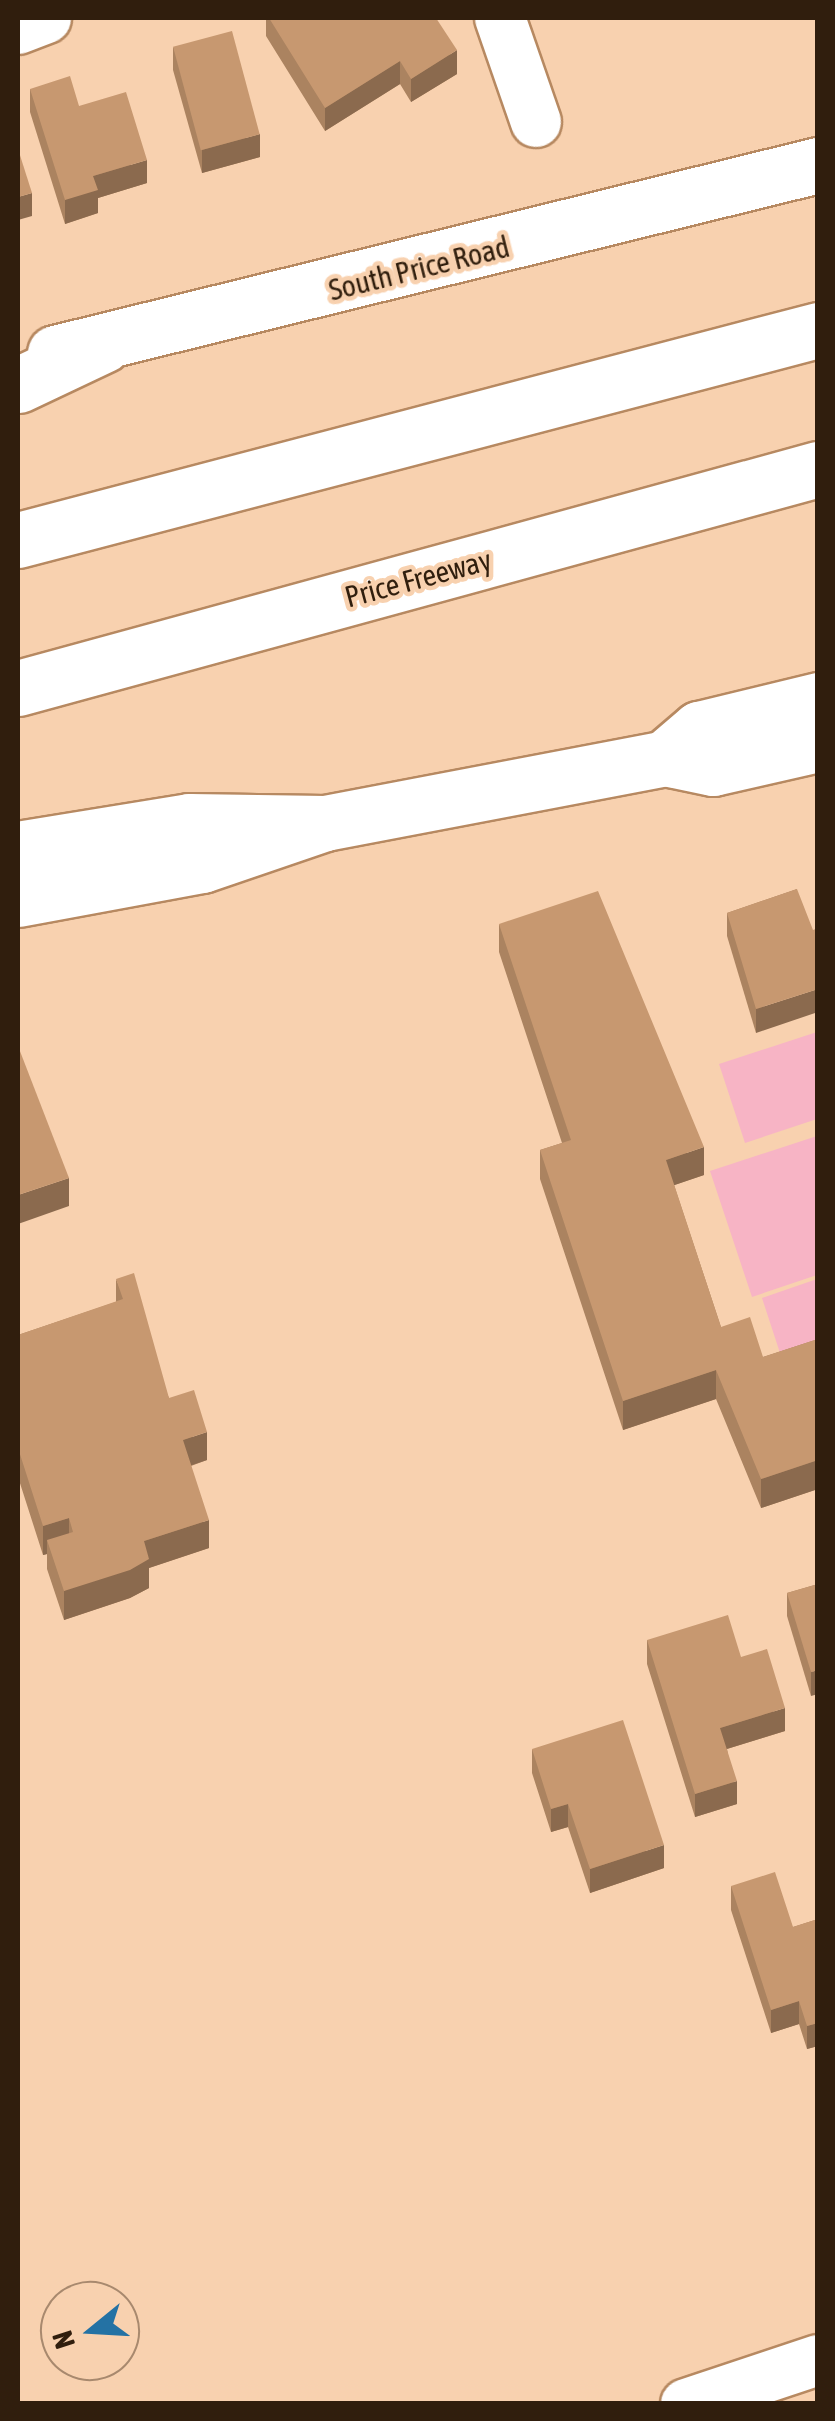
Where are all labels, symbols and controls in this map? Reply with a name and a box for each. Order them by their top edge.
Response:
street label: South Price Road [325,228,513,308]
street label: Price Freeway [341,541,495,615]
north arrow [40,2281,140,2381]
text: N [46,2327,81,2352]

